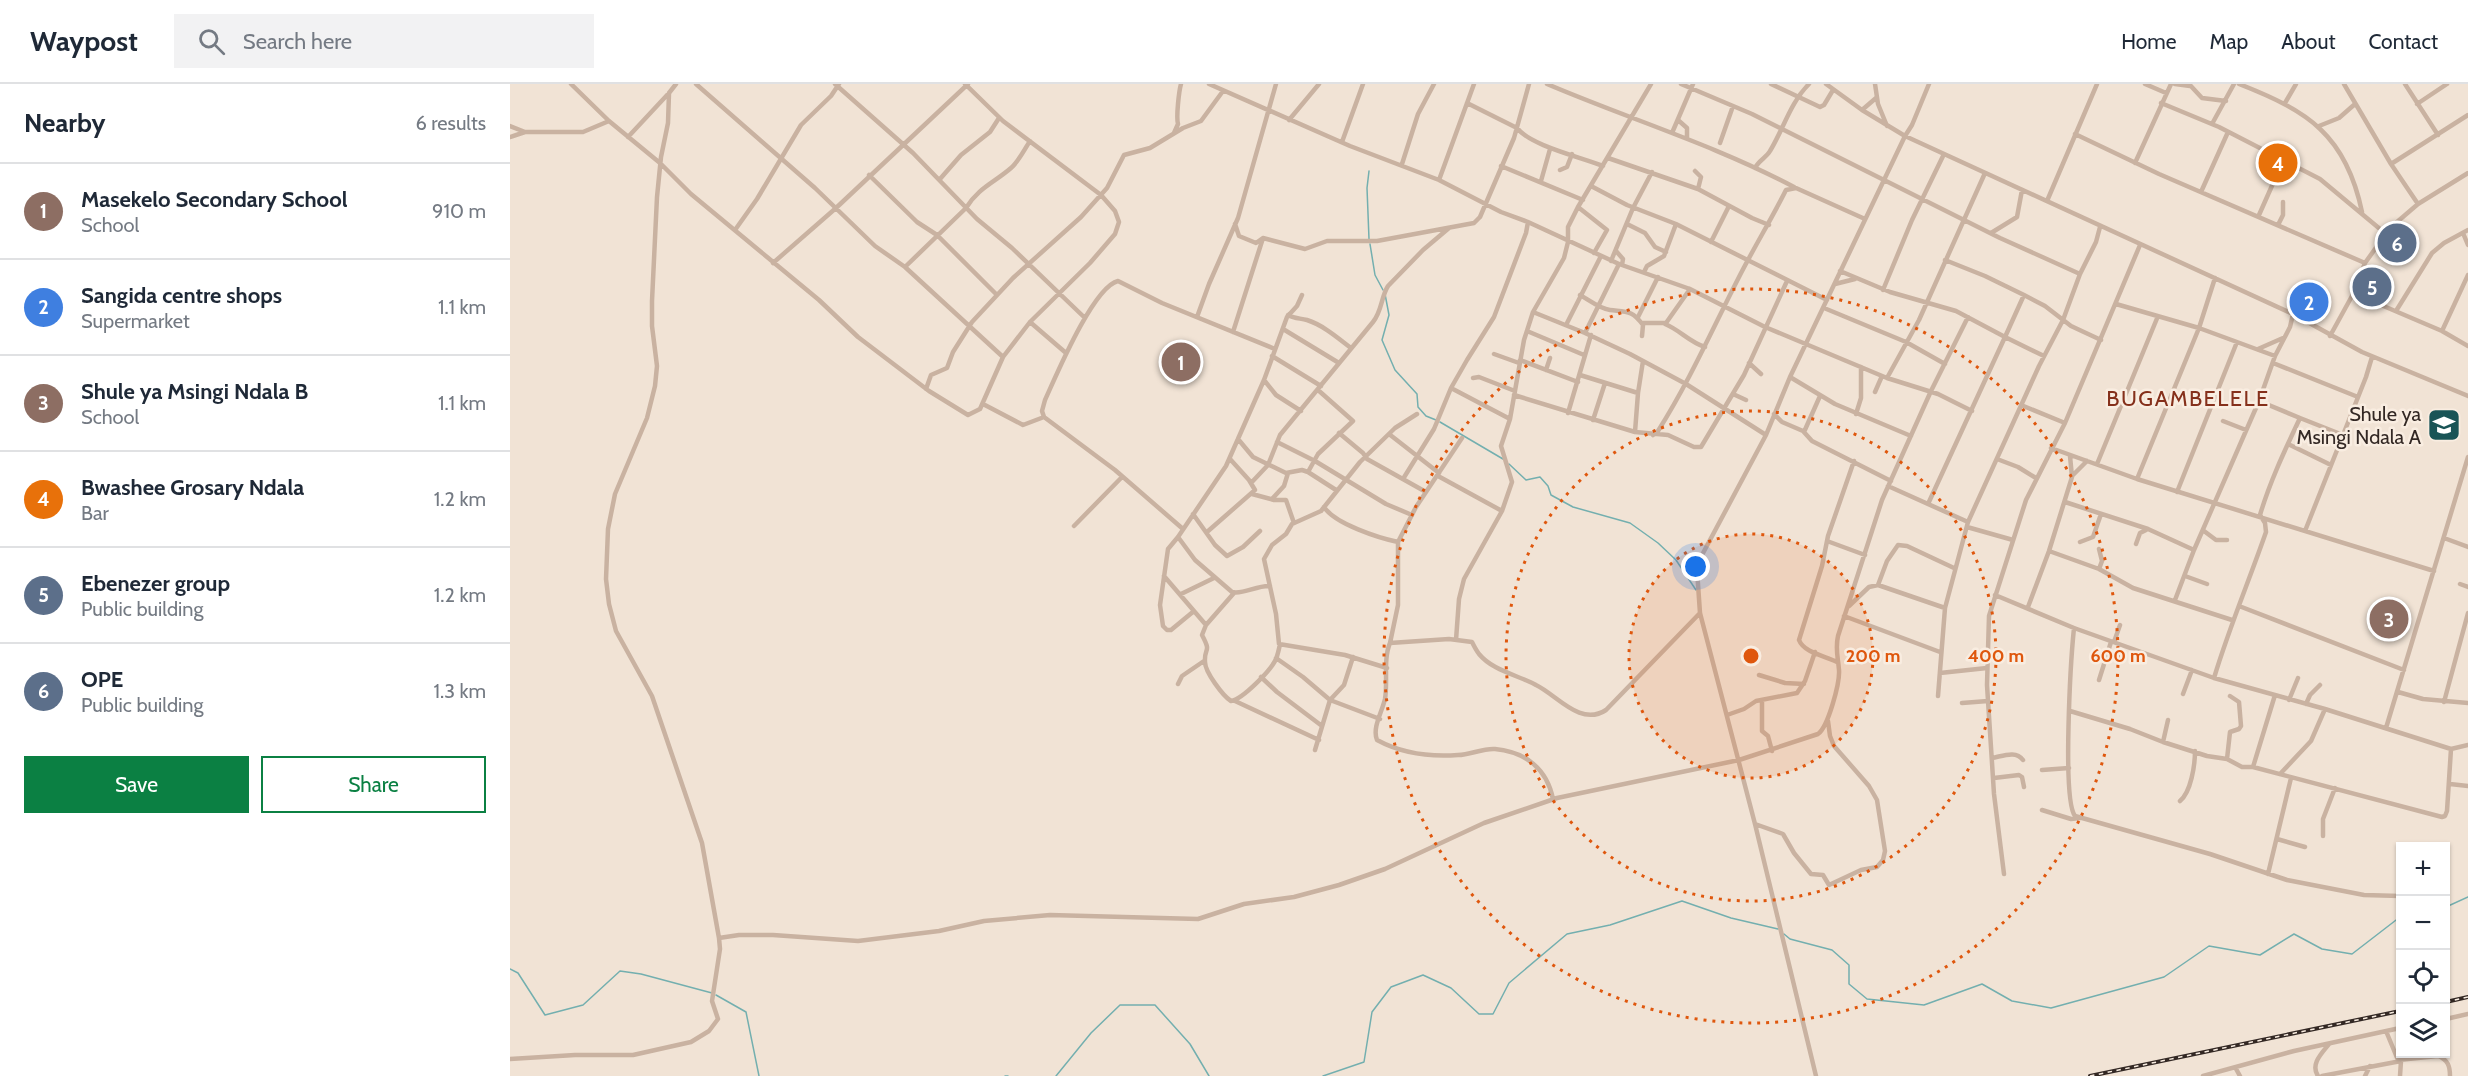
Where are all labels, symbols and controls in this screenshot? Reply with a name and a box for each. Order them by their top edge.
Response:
search box [174,14,594,68]
text: Waypost [30,24,138,58]
icon: search [195,25,228,58]
text: Search here [243,28,352,55]
text: Home [2121,29,2177,54]
text: Map [2210,29,2248,54]
text: About [2281,29,2335,54]
text: Contact [2368,29,2438,54]
text: Nearby [24,107,105,139]
text: 6 results [415,111,486,135]
pin: 4 [2258,140,2298,185]
text: Masekelo Secondary School [81,186,347,213]
text: 1 [40,199,47,223]
text: 910 m [432,199,486,223]
text: School [81,213,139,237]
pin: 6 [2378,220,2416,266]
pin: 5 [2352,264,2392,310]
pin: 2 [2290,280,2328,324]
text: Sangida centre shops [81,282,282,309]
text: 2 [38,295,49,319]
text: 1.1 km [438,295,486,319]
text: Supermarket [81,309,190,333]
pin: 1 [1162,340,1200,384]
text: Shule ya Msingi Ndala B [81,378,308,405]
district label: BUGAMBELELE [2106,385,2270,412]
text: 3 [38,391,49,415]
text: 1.1 km [438,391,486,415]
place label: Shule ya Msingi Ndala A [2296,402,2422,449]
text: School [81,405,139,429]
school or university icon: Shule ya Msingi Ndala A [2426,407,2462,443]
text: Bwashee Grosary Ndala [81,474,304,501]
text: 4 [37,487,50,511]
text: 1.2 km [434,487,486,511]
text: Bar [81,501,109,525]
your location [1681,552,1710,581]
text: Ebenezer group [81,570,230,597]
text: 5 [38,583,49,607]
text: 1.2 km [434,583,486,607]
pin: 3 [2370,596,2408,642]
text: Public building [81,597,203,621]
text: 200 m [1846,645,1900,667]
text: 400 m [1968,645,2024,667]
text: 600 m [2090,645,2146,667]
centre of rings [1741,646,1761,666]
text: OPE [81,666,123,693]
text: 6 [38,679,49,703]
text: 1.3 km [434,679,486,703]
text: Public building [81,693,203,717]
button: Save [24,756,249,813]
button: Share [261,756,486,813]
map controls [2396,842,2450,1058]
button: + [2396,842,2450,896]
button: − [2396,896,2450,950]
button: locate [2396,950,2450,1004]
button: layers [2396,1004,2450,1058]

